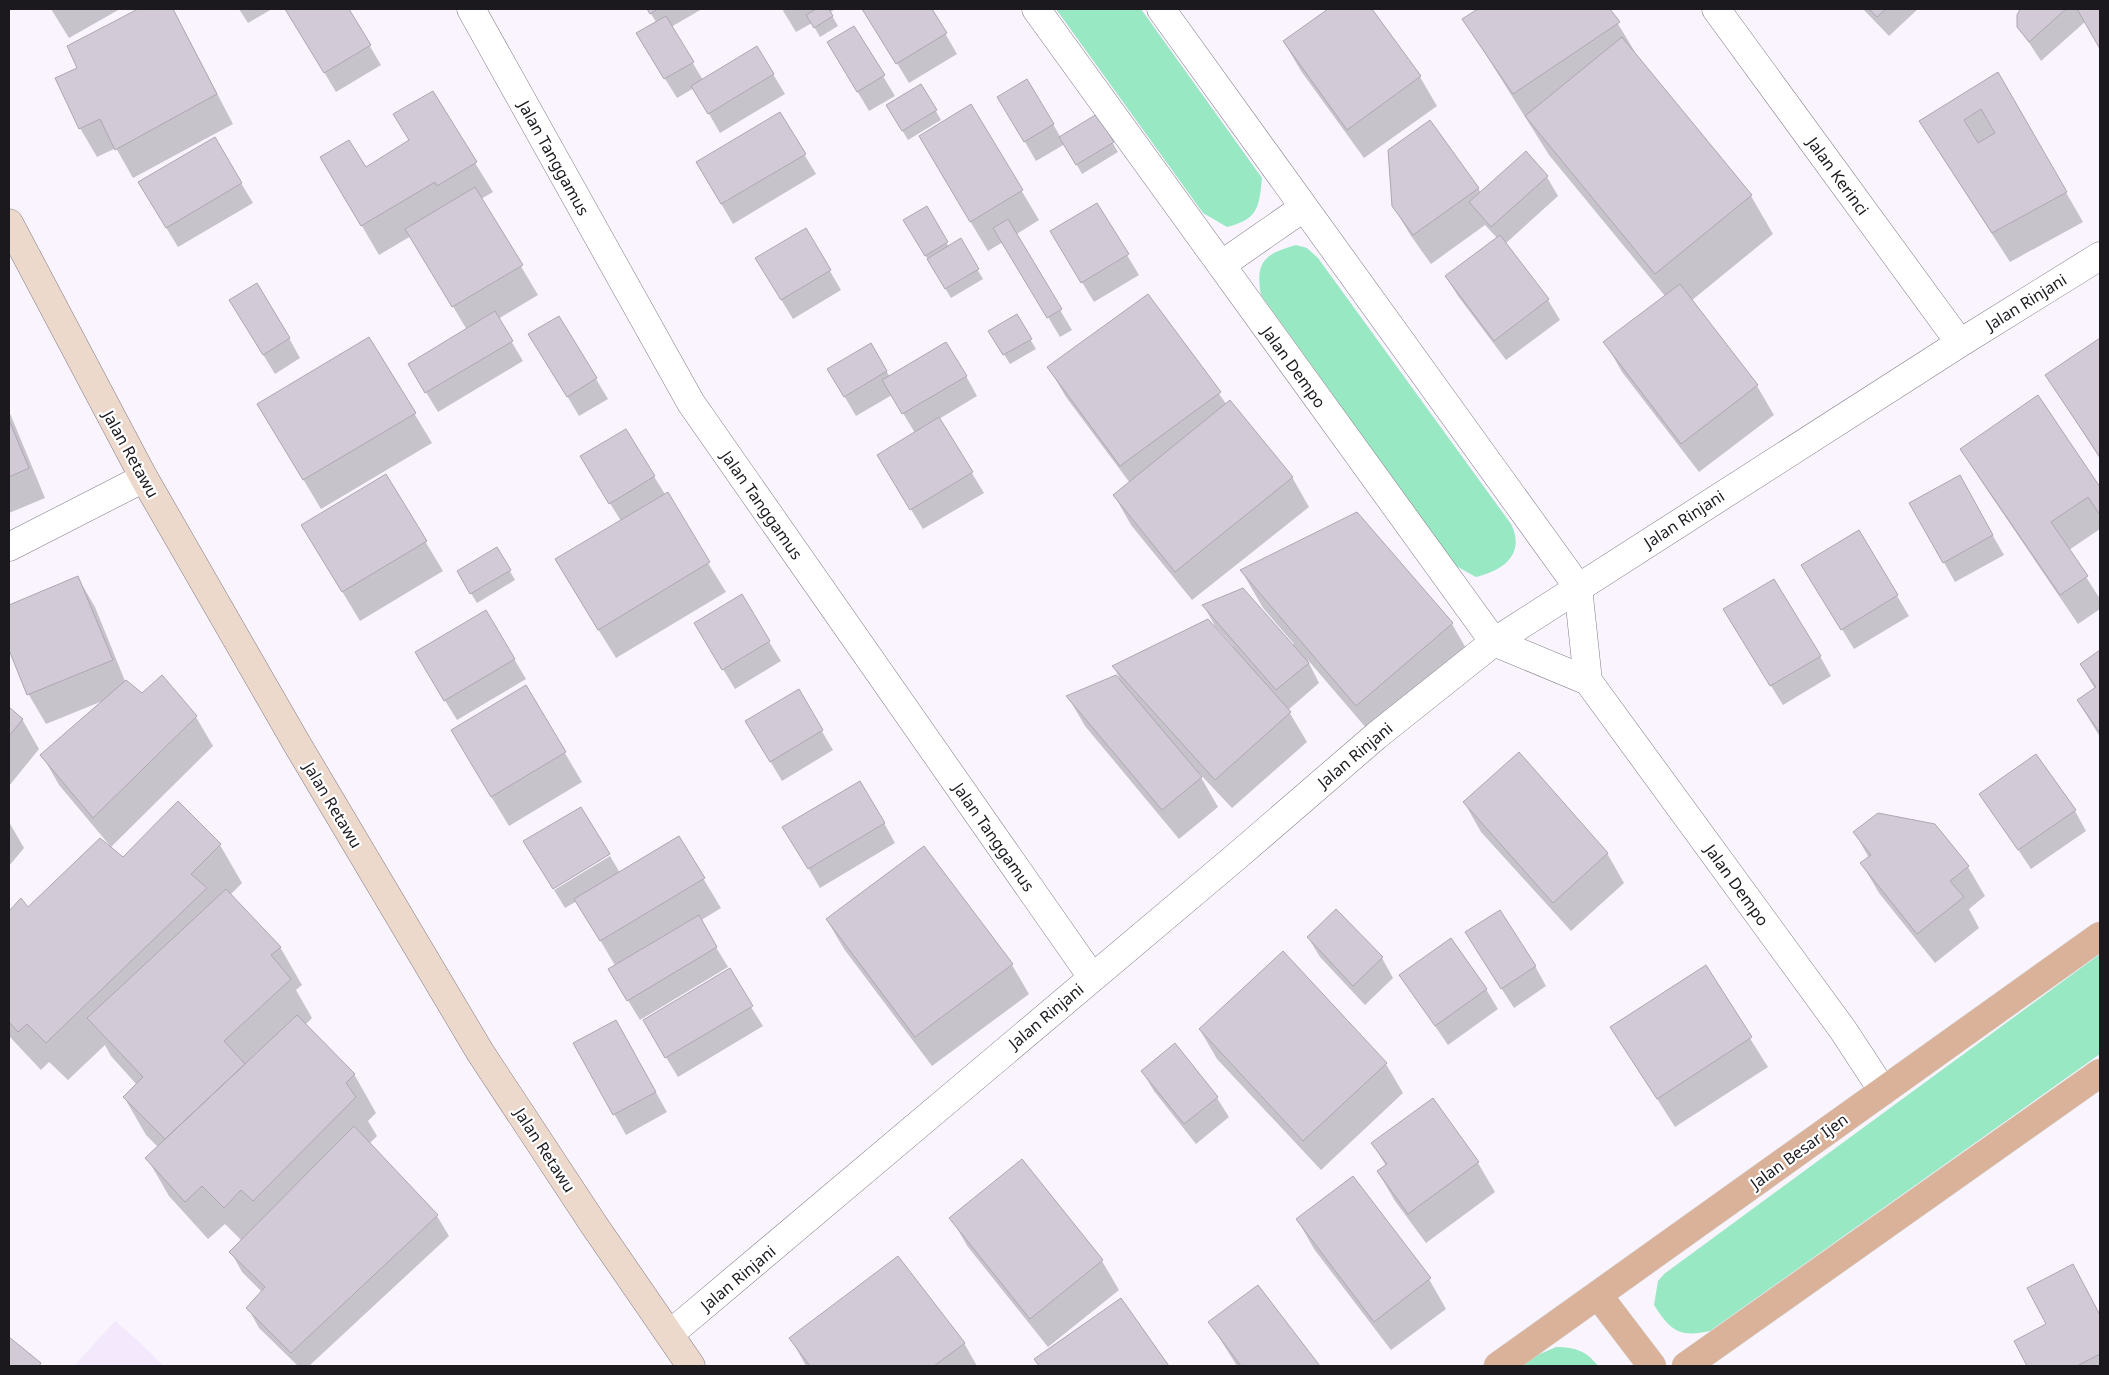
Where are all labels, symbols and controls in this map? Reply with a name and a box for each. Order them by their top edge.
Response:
street label: Jalan Tanggamus [512,95,595,219]
street label: Jalan Kerinci [1801,131,1874,220]
street label: Jalan Rinjani [1980,268,2071,337]
street label: Jalan Dempo [1256,320,1331,412]
street label: Jalan Retawu [97,405,164,502]
street label: Jalan Tanggamus [715,445,808,564]
street label: Jalan Rinjani [1638,485,1728,554]
street label: Jalan Rinjani [1311,717,1397,794]
street label: Jalan Retawu [298,756,367,852]
street label: Jalan Tanggamus [947,777,1040,896]
street label: Jalan Dempo [1699,838,1774,930]
street label: Jalan Rinjani [1002,978,1088,1055]
street label: Jalan Retawu [508,1102,581,1197]
street label: Jalan Besar Ijen [1744,1108,1852,1195]
street label: Jalan Rinjani [694,1240,780,1317]

